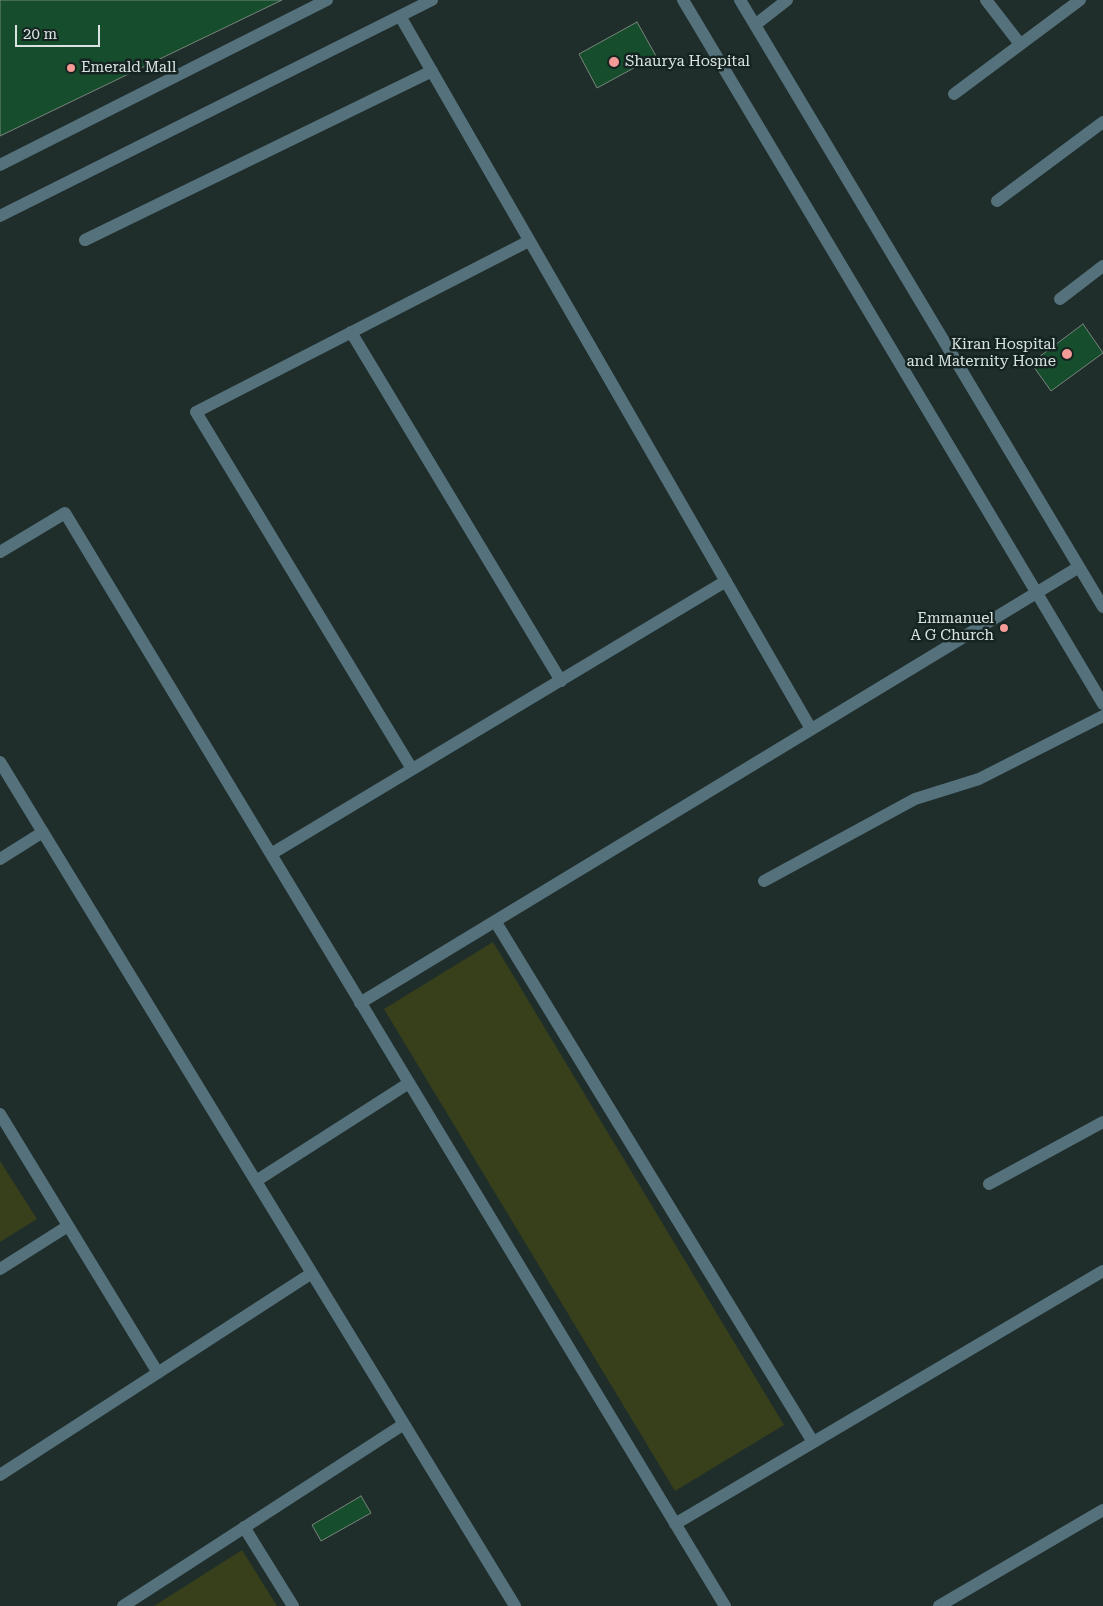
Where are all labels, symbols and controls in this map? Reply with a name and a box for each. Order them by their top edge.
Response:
scale bar [18,15,102,47]
text: 20 m [23,25,57,43]
place label: Shaurya Hospital [625,53,750,71]
marker: Shaurya Hospital [607,55,621,69]
place label: Emerald Mall [81,59,176,77]
marker: Emerald Mall [65,62,77,74]
place label: Kiran Hospital and Maternity Home [906,336,1056,371]
marker: Kiran Hospital and Maternity Home [1060,347,1074,361]
place label: Emmanuel A G Church [911,610,994,645]
marker: Emmanuel A G Church [998,622,1010,634]

